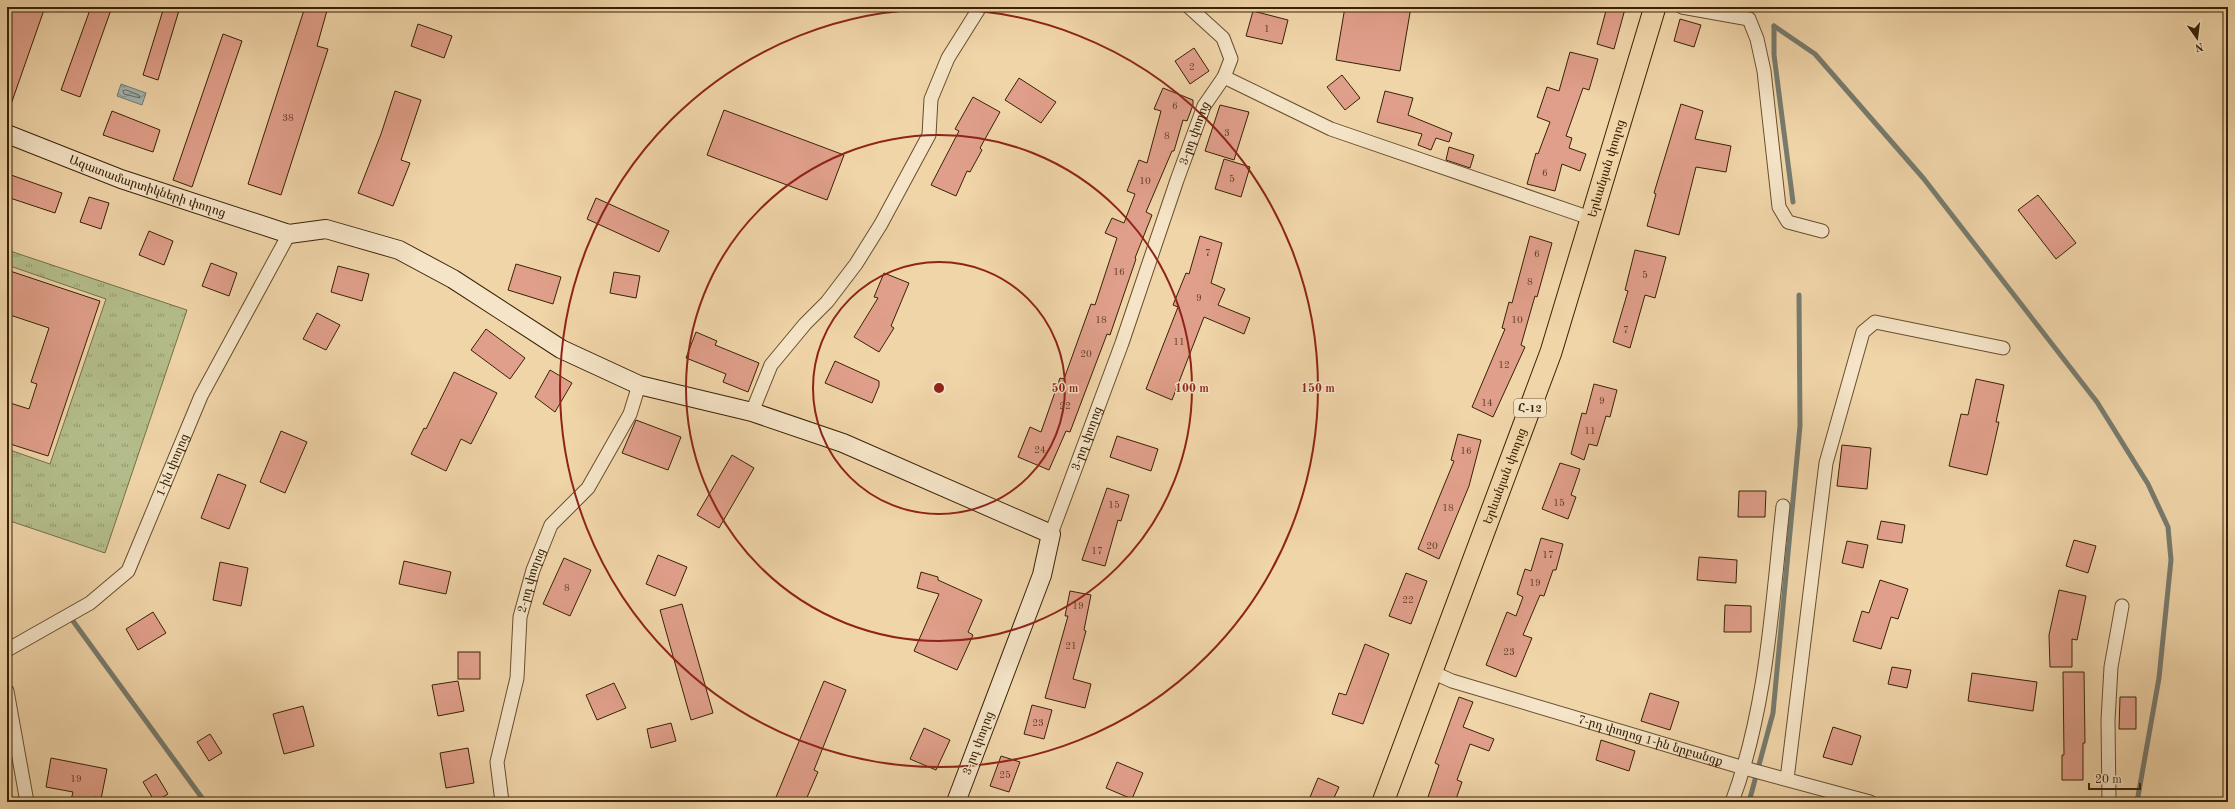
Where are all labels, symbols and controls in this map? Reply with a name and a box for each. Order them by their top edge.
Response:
north arrow [2177,18,2217,58]
house number: 1 [1264,24,1270,34]
text: N [2193,40,2204,53]
house number: 2 [1189,62,1195,72]
street label: 3-րդ փողոց [1178,99,1213,167]
house number: 6 [1172,101,1178,111]
house number: 38 [282,113,294,123]
street label: Երևանյան փողոց [1587,118,1628,219]
house number: 3 [1224,128,1230,138]
house number: 8 [1164,131,1170,141]
street label: Ազատամարտիկների փողոց [67,154,227,220]
house number: 6 [1542,168,1548,178]
house number: 5 [1229,174,1235,184]
house number: 10 [1139,176,1151,186]
house number: 7 [1205,248,1211,258]
house number: 6 [1534,249,1540,259]
house number: 16 [1113,267,1125,277]
house number: 5 [1642,270,1648,280]
house number: 8 [1527,277,1533,287]
house number: 9 [1196,293,1202,303]
house number: 18 [1095,315,1107,325]
house number: 10 [1511,315,1523,325]
house number: 7 [1623,325,1629,335]
house number: 11 [1173,337,1185,347]
house number: 20 [1080,349,1092,359]
house number: 12 [1498,360,1510,370]
centre of rings [932,381,946,395]
text: 50 m [1052,382,1079,395]
text: 150 m [1301,382,1335,395]
text: 100 m [1175,383,1209,395]
house number: 9 [1599,396,1605,406]
house number: 14 [1481,398,1493,408]
road number: Հ-12 [1514,399,1546,417]
house number: 22 [1059,401,1071,411]
street label: 3-րդ փողոց [1070,405,1105,472]
house number: 11 [1584,426,1596,436]
street label: Երևանյան փողոց [1482,427,1529,526]
street label: 1-ին փողոց [155,432,192,498]
house number: 24 [1034,445,1046,455]
house number: 16 [1460,446,1472,456]
house number: 15 [1553,498,1565,508]
house number: 15 [1108,500,1120,510]
house number: 18 [1442,503,1454,513]
house number: 20 [1426,541,1438,551]
house number: 17 [1091,546,1103,556]
street label: 2-րդ փողոց [516,547,548,614]
house number: 17 [1542,550,1554,560]
house number: 19 [1529,578,1541,588]
house number: 8 [564,583,570,593]
house number: 22 [1402,595,1414,605]
house number: 19 [1072,601,1084,611]
house number: 21 [1065,641,1077,651]
house number: 23 [1503,647,1515,657]
street label: 3-րդ փողոց [961,710,997,777]
street label: 7-րդ փողոց 1-ին նրբանցք [1576,714,1724,768]
house number: 23 [1032,718,1044,728]
scale bar [2089,765,2140,791]
house number: 25 [999,770,1011,780]
house number: 19 [70,774,82,784]
text: 20 m [2095,774,2122,786]

